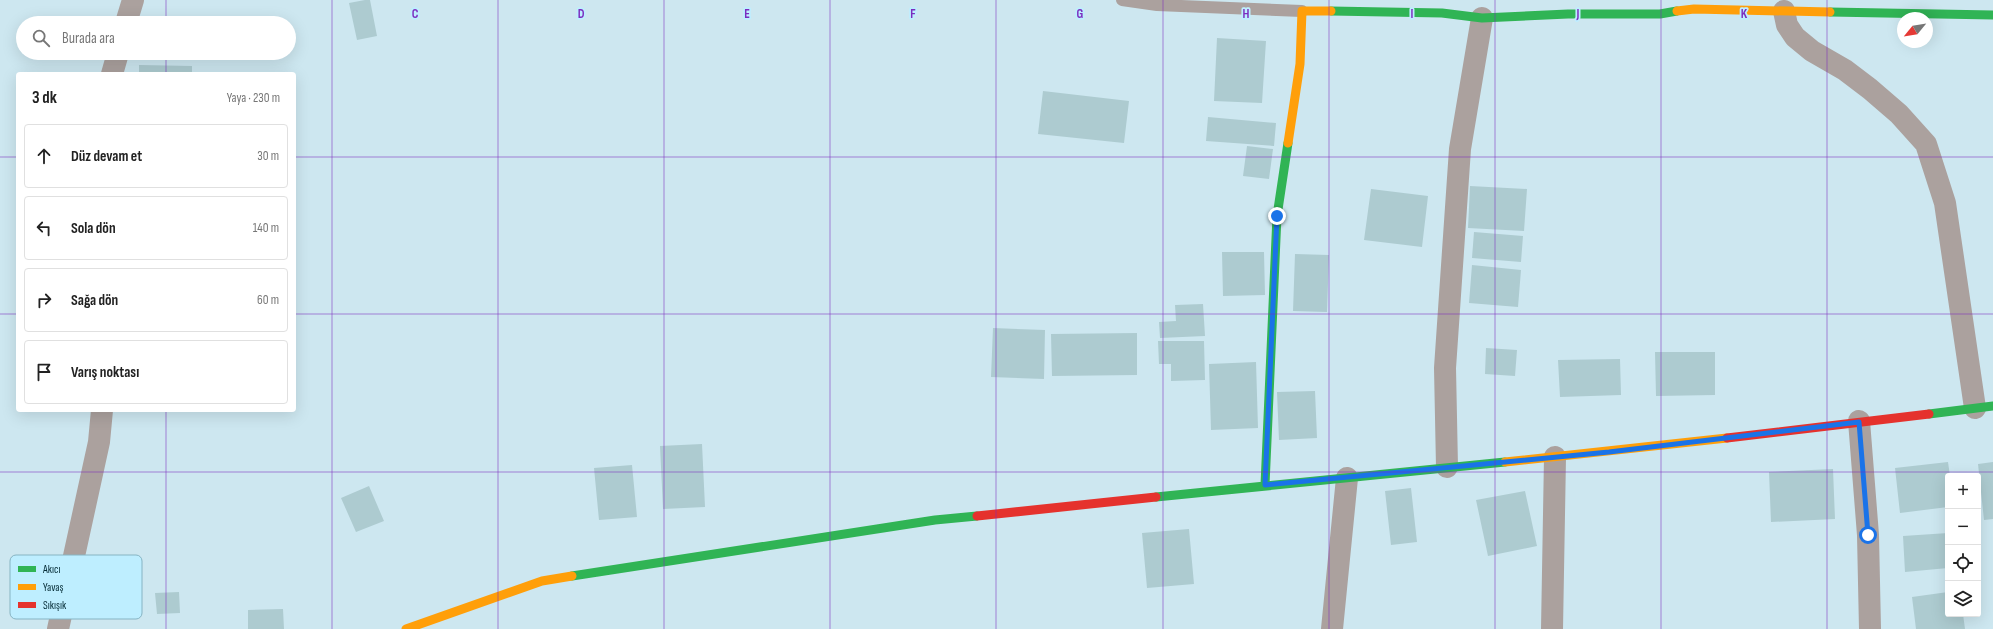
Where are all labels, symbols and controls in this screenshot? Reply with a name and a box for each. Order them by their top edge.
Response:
text: C [412,6,419,22]
text: D [578,6,585,22]
text: E [744,6,750,22]
text: F [910,6,916,22]
text: G [1077,6,1084,22]
text: H [1243,6,1250,22]
text: I [1411,6,1414,22]
text: J [1576,6,1580,22]
text: K [1741,6,1748,22]
north arrow [1897,12,1933,48]
search box [16,16,296,60]
icon: search [30,27,52,49]
text: Burada ara [62,29,115,48]
text: 3 dk [32,88,57,108]
text: Yaya · 230 m [227,90,280,106]
icon: ahead [33,145,55,167]
text: Düz devam et [71,147,142,166]
text: 30 m [257,148,279,164]
route end [1268,207,1286,225]
icon: left [33,217,55,239]
text: Sola dön [71,219,116,238]
text: 140 m [253,220,279,236]
icon: right [33,289,55,311]
text: Sağa dön [71,291,118,310]
text: 60 m [257,292,279,308]
icon: arrive [33,361,55,383]
text: Varış noktası [71,363,139,382]
map controls [1945,473,1981,617]
button: + [1945,473,1981,509]
button: − [1945,509,1981,545]
route start [1859,526,1877,544]
button: locate [1945,545,1981,581]
legend [10,555,142,619]
text: Akıcı [42,563,60,576]
text: Yavaş [43,581,64,594]
button: layers [1945,581,1981,617]
text: Sıkışık [43,599,67,612]

